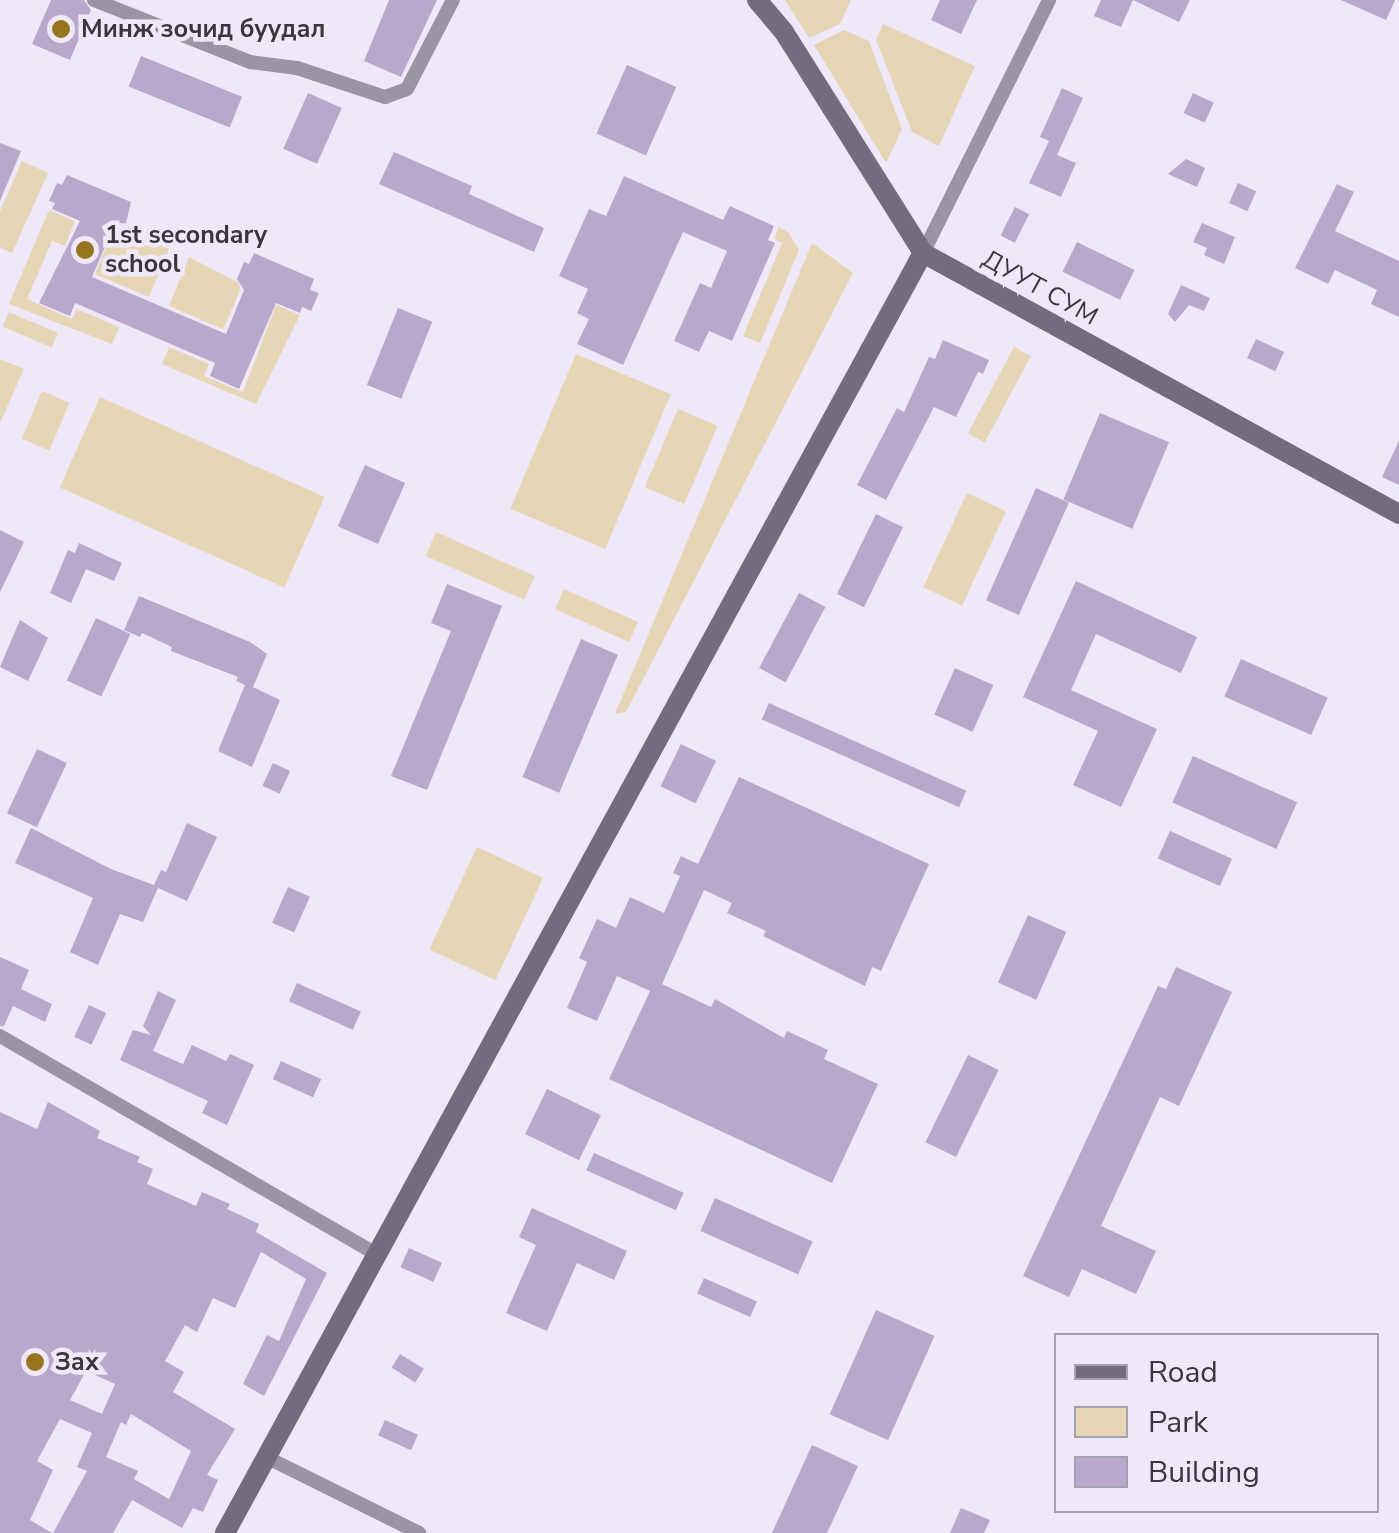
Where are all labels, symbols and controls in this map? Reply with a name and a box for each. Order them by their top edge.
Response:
place label: Минж зочид буудал [81,14,325,44]
marker: Минж зочид буудал [50,18,72,40]
place label: 1st secondary school [105,221,267,280]
marker: 1st secondary school [74,239,96,261]
street label: ДУУТ СУМ [977,244,1103,332]
legend [1054,1333,1379,1513]
place label: Зах [55,1347,99,1377]
marker: Зах [24,1351,46,1373]
text: Road [1148,1352,1218,1393]
text: Park [1148,1402,1208,1443]
text: Building [1148,1452,1260,1493]

